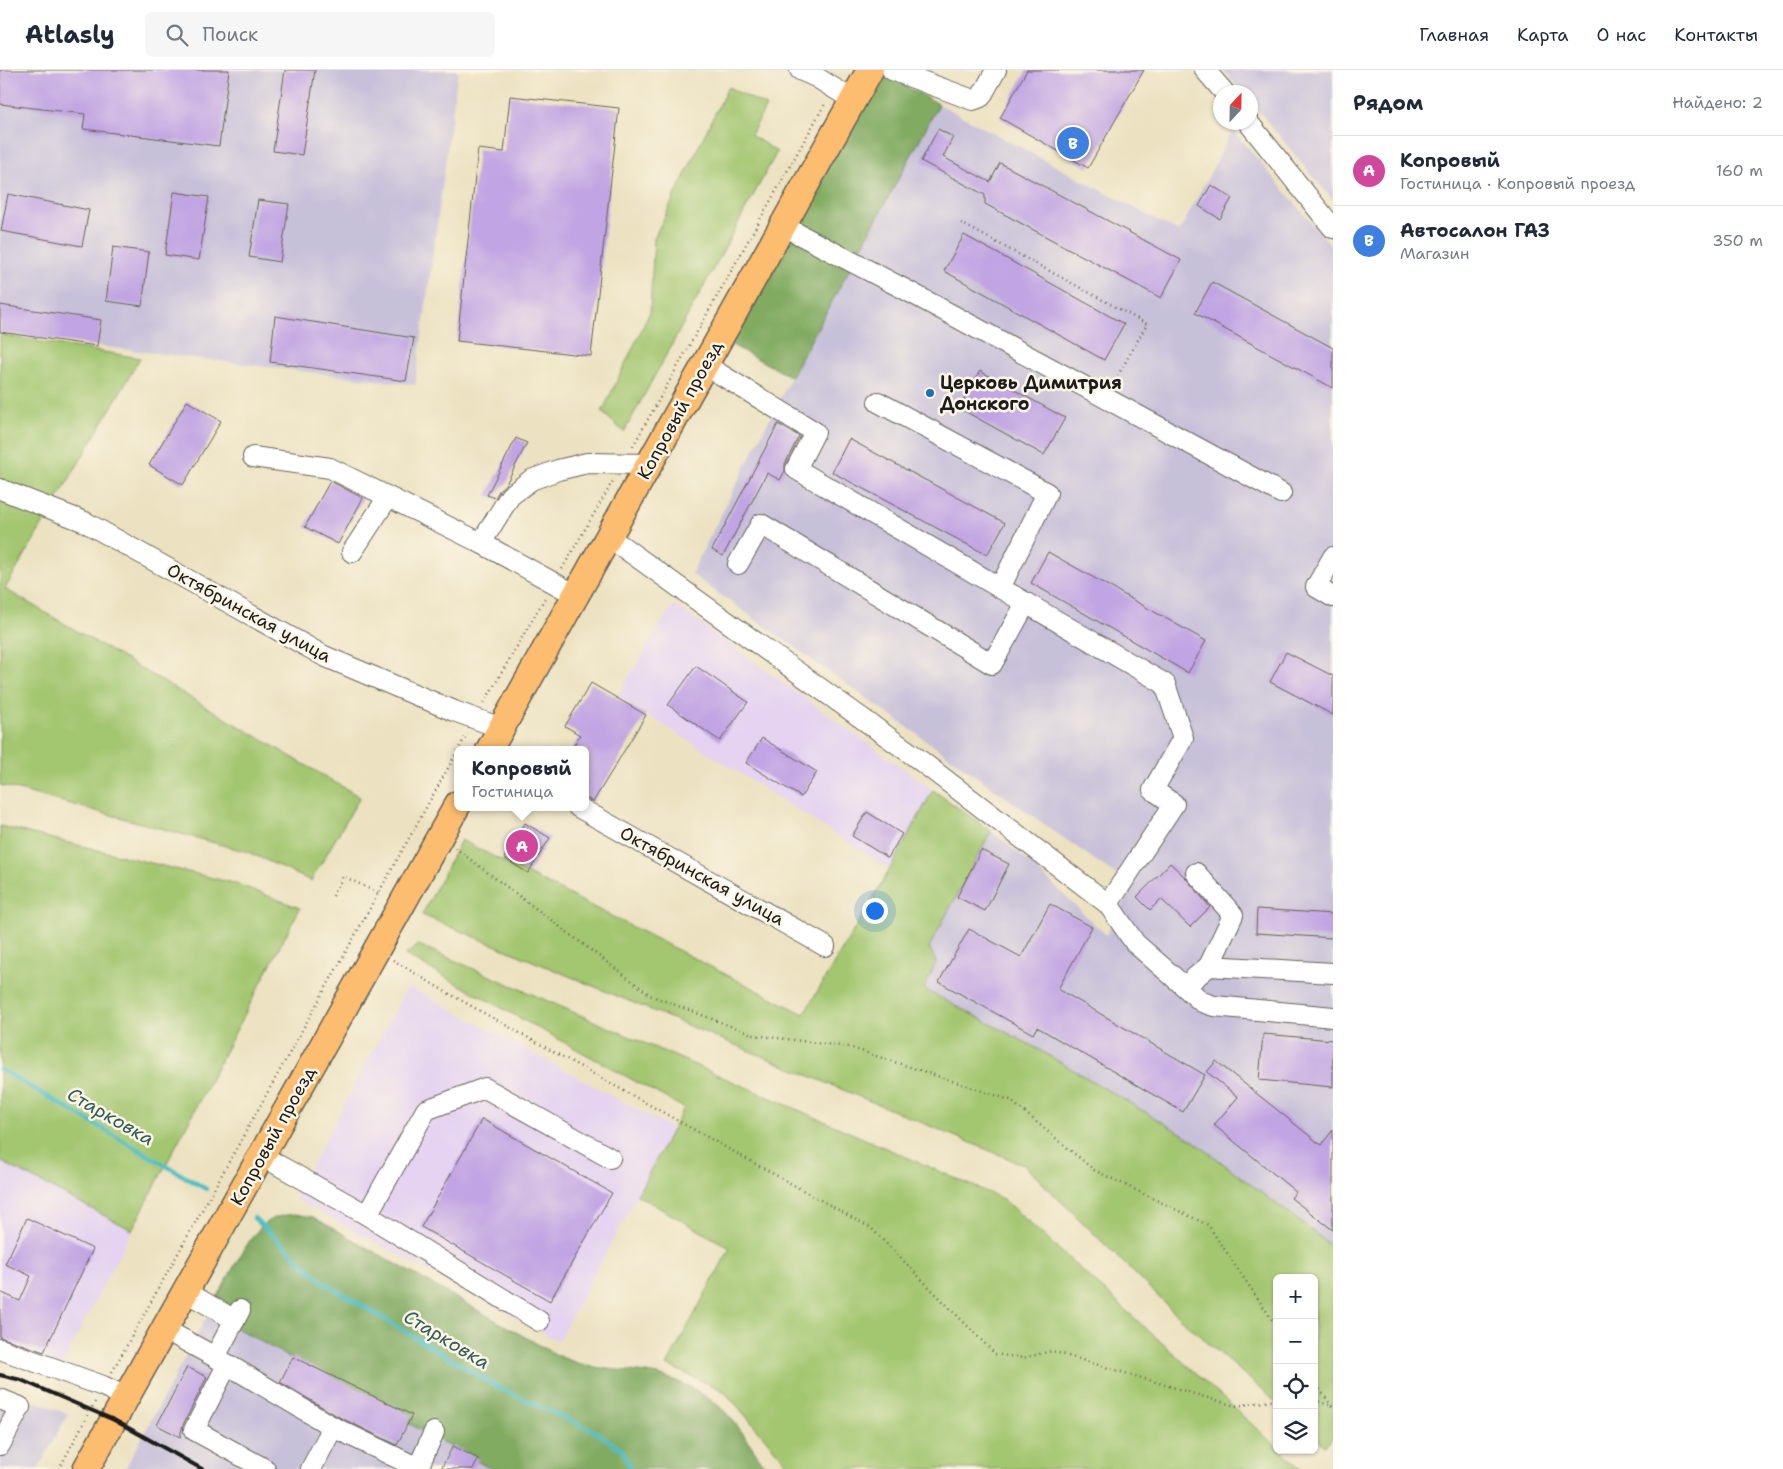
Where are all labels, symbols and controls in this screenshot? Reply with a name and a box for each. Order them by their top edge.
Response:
search box [145,12,495,57]
text: Atlasly [25,19,115,51]
icon: search [163,21,191,49]
text: Поиск [203,22,258,47]
text: Главная [1419,23,1489,47]
text: Карта [1517,23,1569,47]
text: О нас [1597,23,1646,47]
text: Контакты [1674,23,1758,47]
north arrow [1213,85,1258,130]
text: Рядом [1353,89,1423,117]
text: Найдено: 2 [1672,92,1763,113]
pin: B [1057,124,1089,162]
text: Копровый [1400,148,1500,173]
text: A [1363,160,1375,181]
text: 160 m [1716,160,1763,181]
text: Гостиница · Копровый проезд [1400,173,1635,194]
text: Автосалон ГАЗ [1400,218,1550,243]
text: B [1364,230,1374,251]
text: 350 m [1712,230,1763,251]
text: Магазин [1400,243,1469,264]
street label: Копровый проезд [632,336,728,484]
place label: Церковь Димитрия Донского [940,371,1122,416]
marker: Церковь Димитрия Донского [924,387,936,399]
street label: Октябринская улица [163,558,335,668]
popup [454,746,589,811]
text: Копровый [472,756,571,781]
text: Гостиница [472,781,553,802]
street label: Октябринская улица [616,821,788,931]
pin: A [506,827,538,865]
your location [862,898,888,924]
street label: Копровый проезд [225,1062,321,1210]
water label: Старковка [63,1082,159,1151]
map controls [1273,1274,1318,1454]
button: + [1273,1274,1318,1319]
water label: Старковка [399,1304,494,1375]
button: − [1273,1319,1318,1364]
button: locate [1273,1364,1318,1409]
button: layers [1273,1409,1318,1454]

